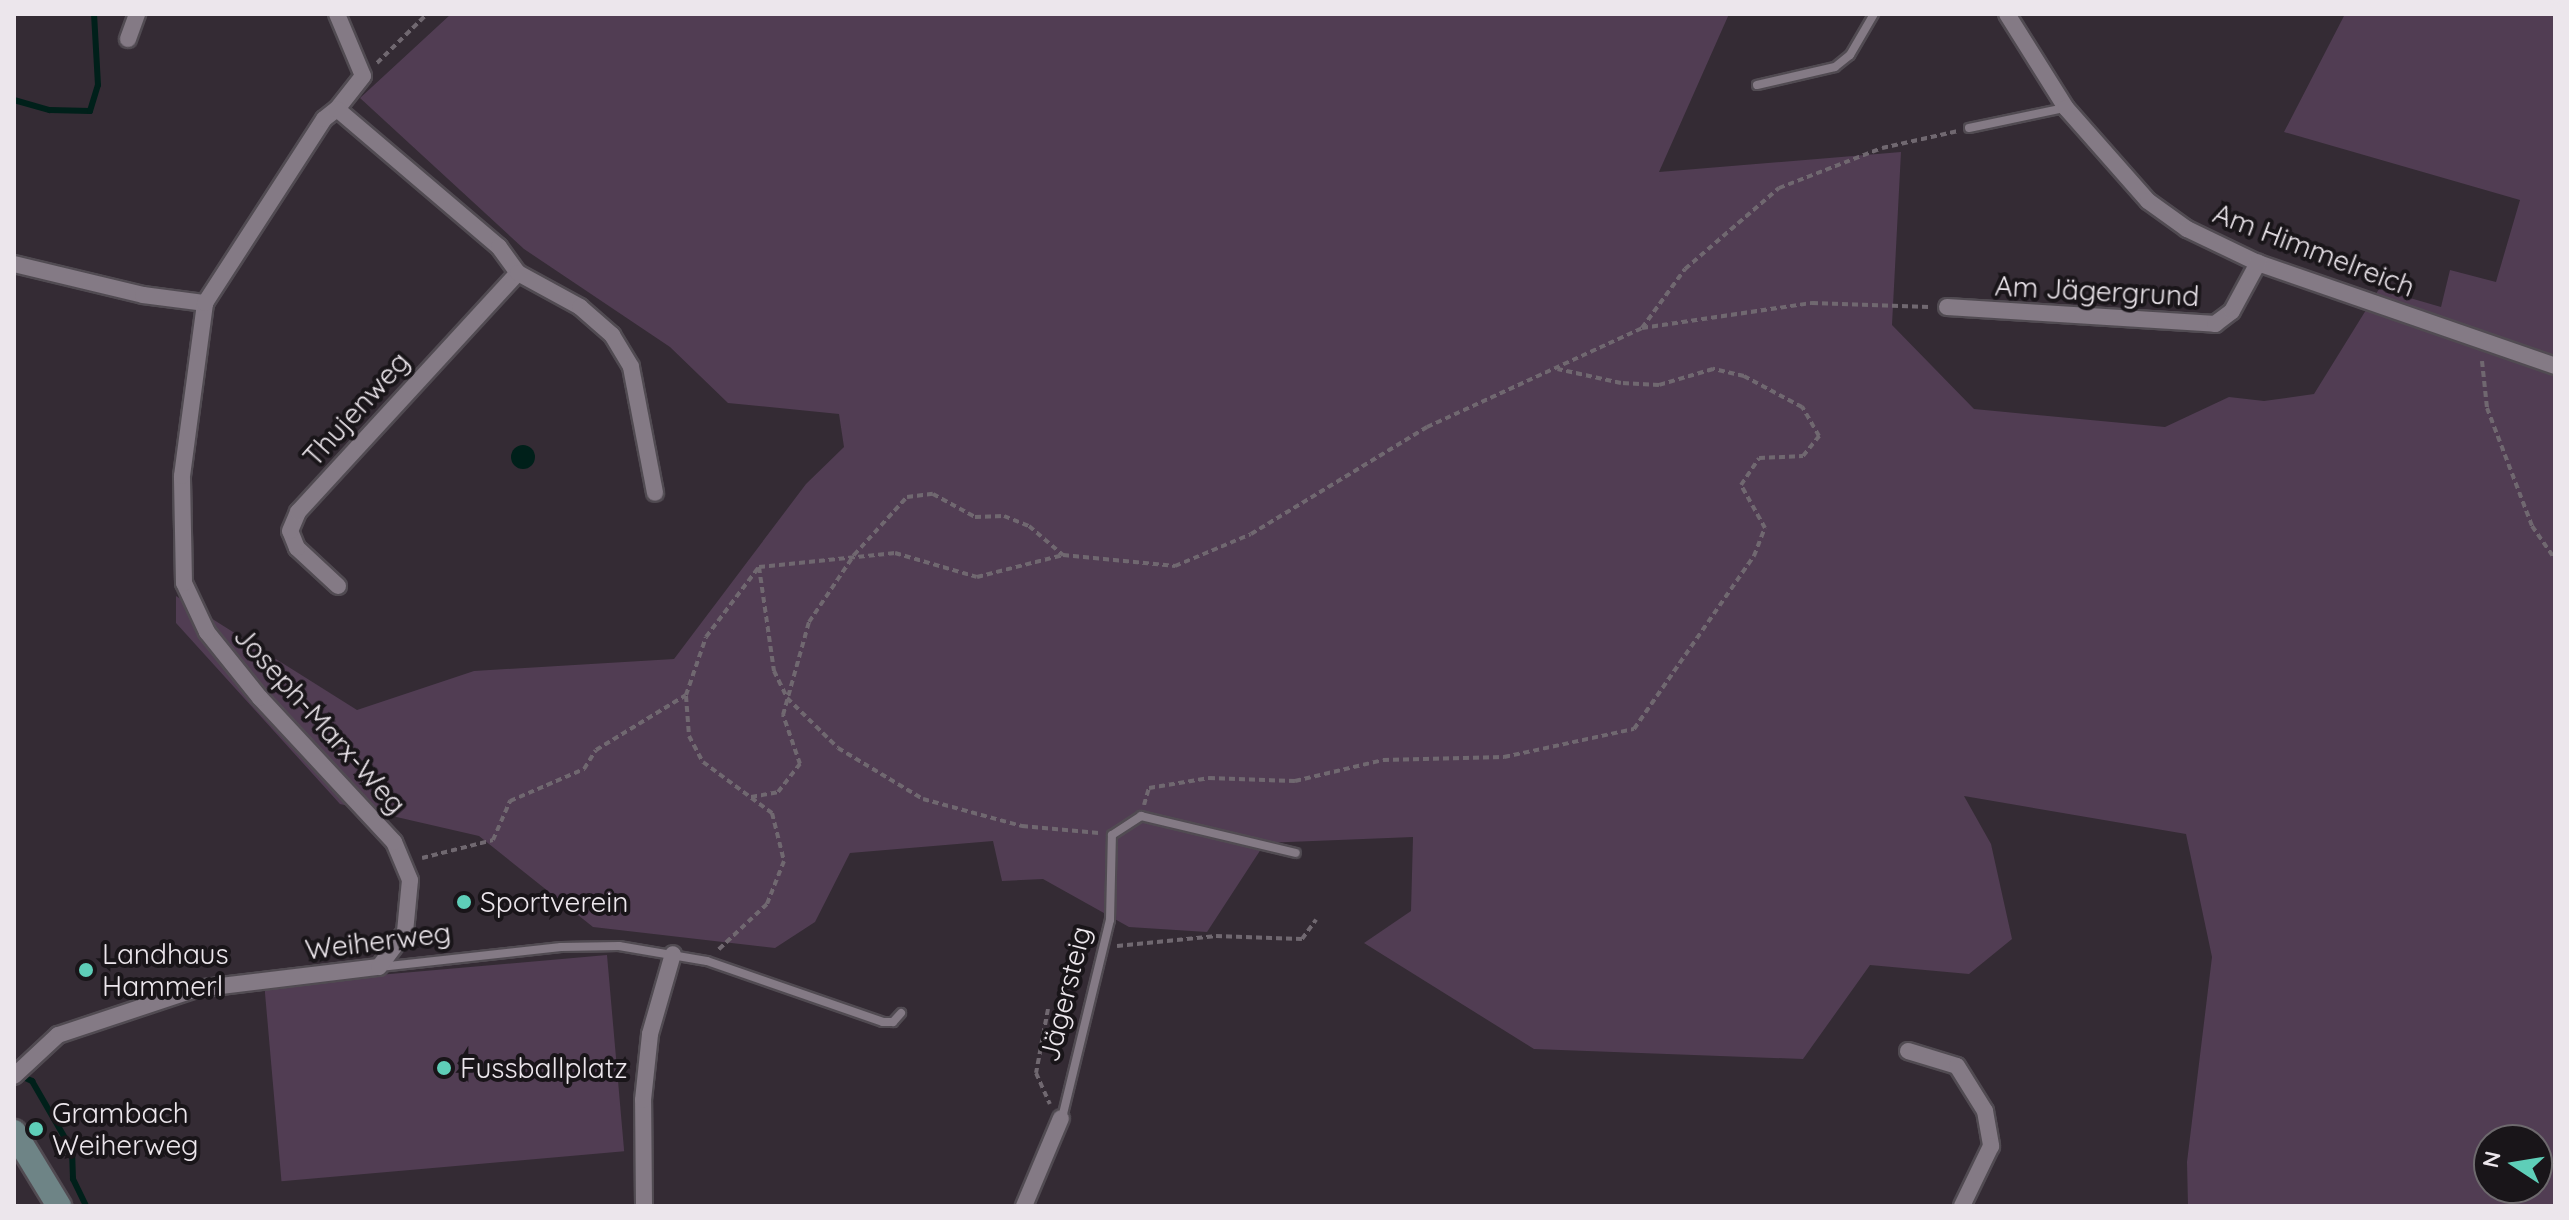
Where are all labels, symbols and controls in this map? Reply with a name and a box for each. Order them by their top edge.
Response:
street label: Am Himmelreich [2208,196,2420,304]
street label: Am Jägergrund [1994,269,2200,313]
street label: Thujenweg [296,345,416,473]
street label: Joseph-Marx-Weg [227,619,413,821]
place label: Sportverein [480,885,629,919]
marker: Sportverein [455,893,473,911]
street label: Weiherweg [303,915,453,967]
street label: Jägersteig [1032,923,1098,1065]
place label: Landhaus Hammerl [102,937,229,1003]
marker: Landhaus Hammerl [77,961,95,979]
place label: Fussballplatz [460,1051,628,1085]
marker: Fussballplatz [435,1059,453,1077]
place label: Grambach Weiherweg [52,1096,199,1162]
marker: Grambach Weiherweg [27,1120,45,1138]
north arrow [2473,1124,2553,1204]
text: N [2476,1149,2507,1170]

